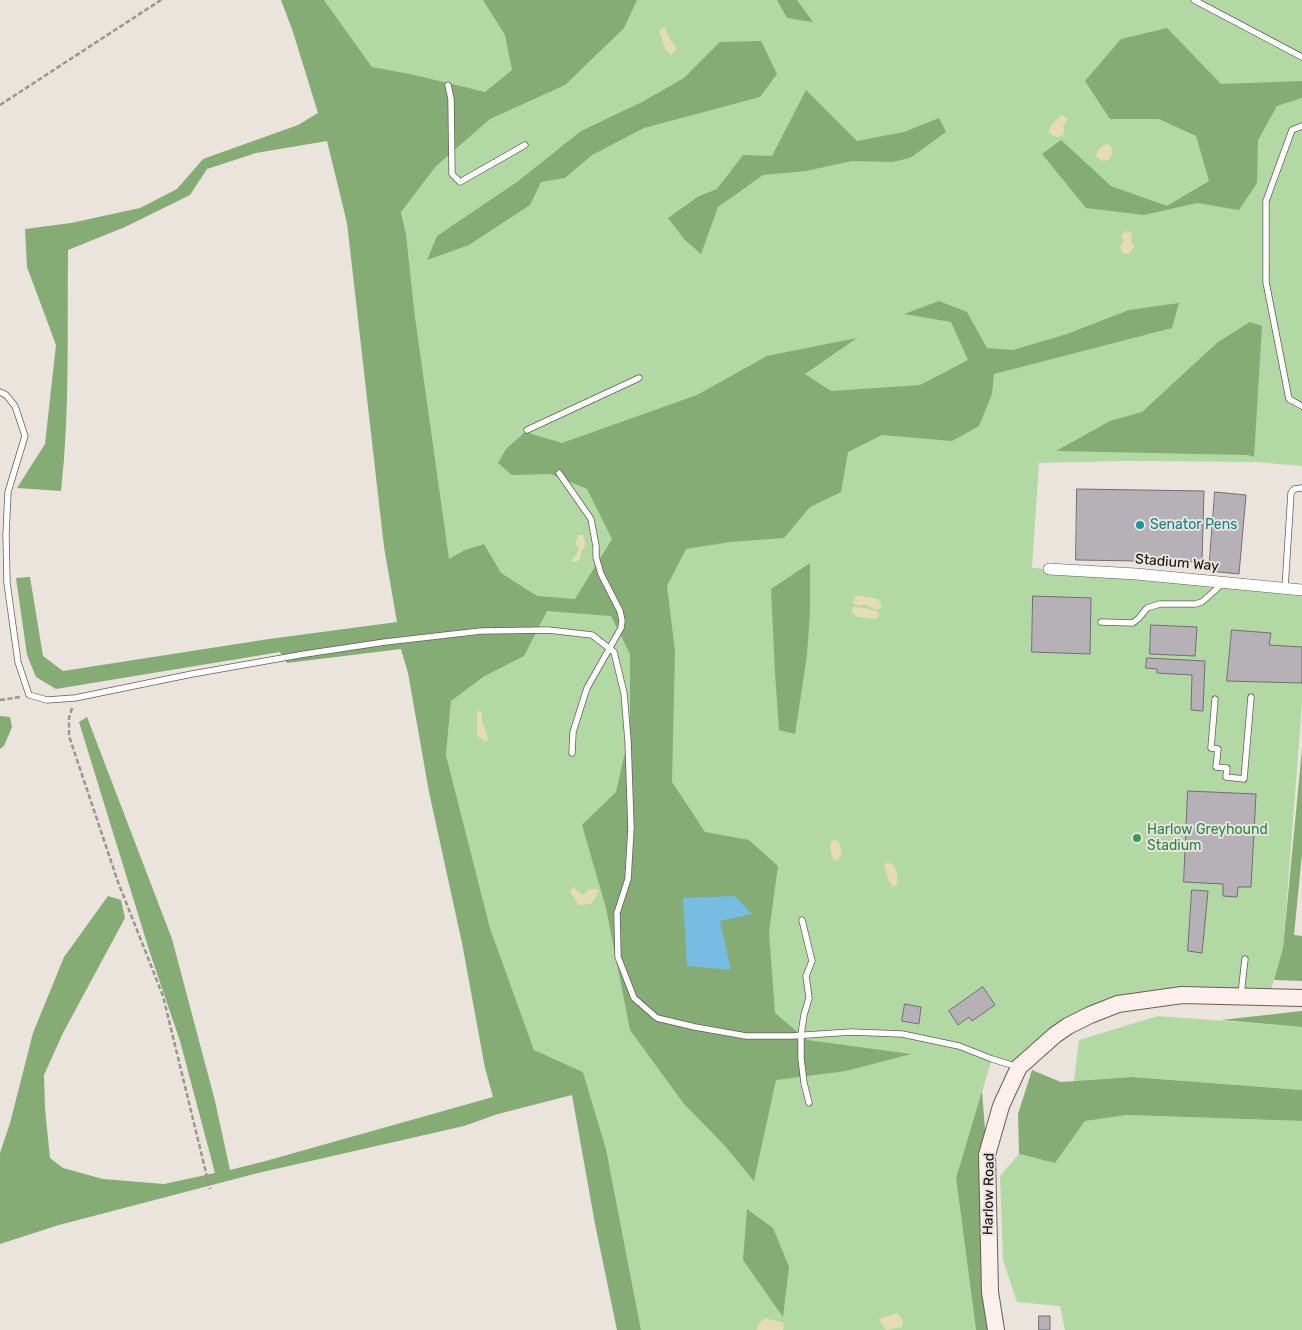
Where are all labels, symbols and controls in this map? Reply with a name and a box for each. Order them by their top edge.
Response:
place label: Senator Pens [1150,517,1237,533]
marker: Senator Pens [1134,519,1146,531]
street label: Stadium Way [1134,551,1220,575]
place label: Harlow Greyhound Stadium [1147,822,1268,854]
marker: Harlow Greyhound Stadium [1131,832,1143,844]
street label: Harlow Road [980,1153,998,1235]

